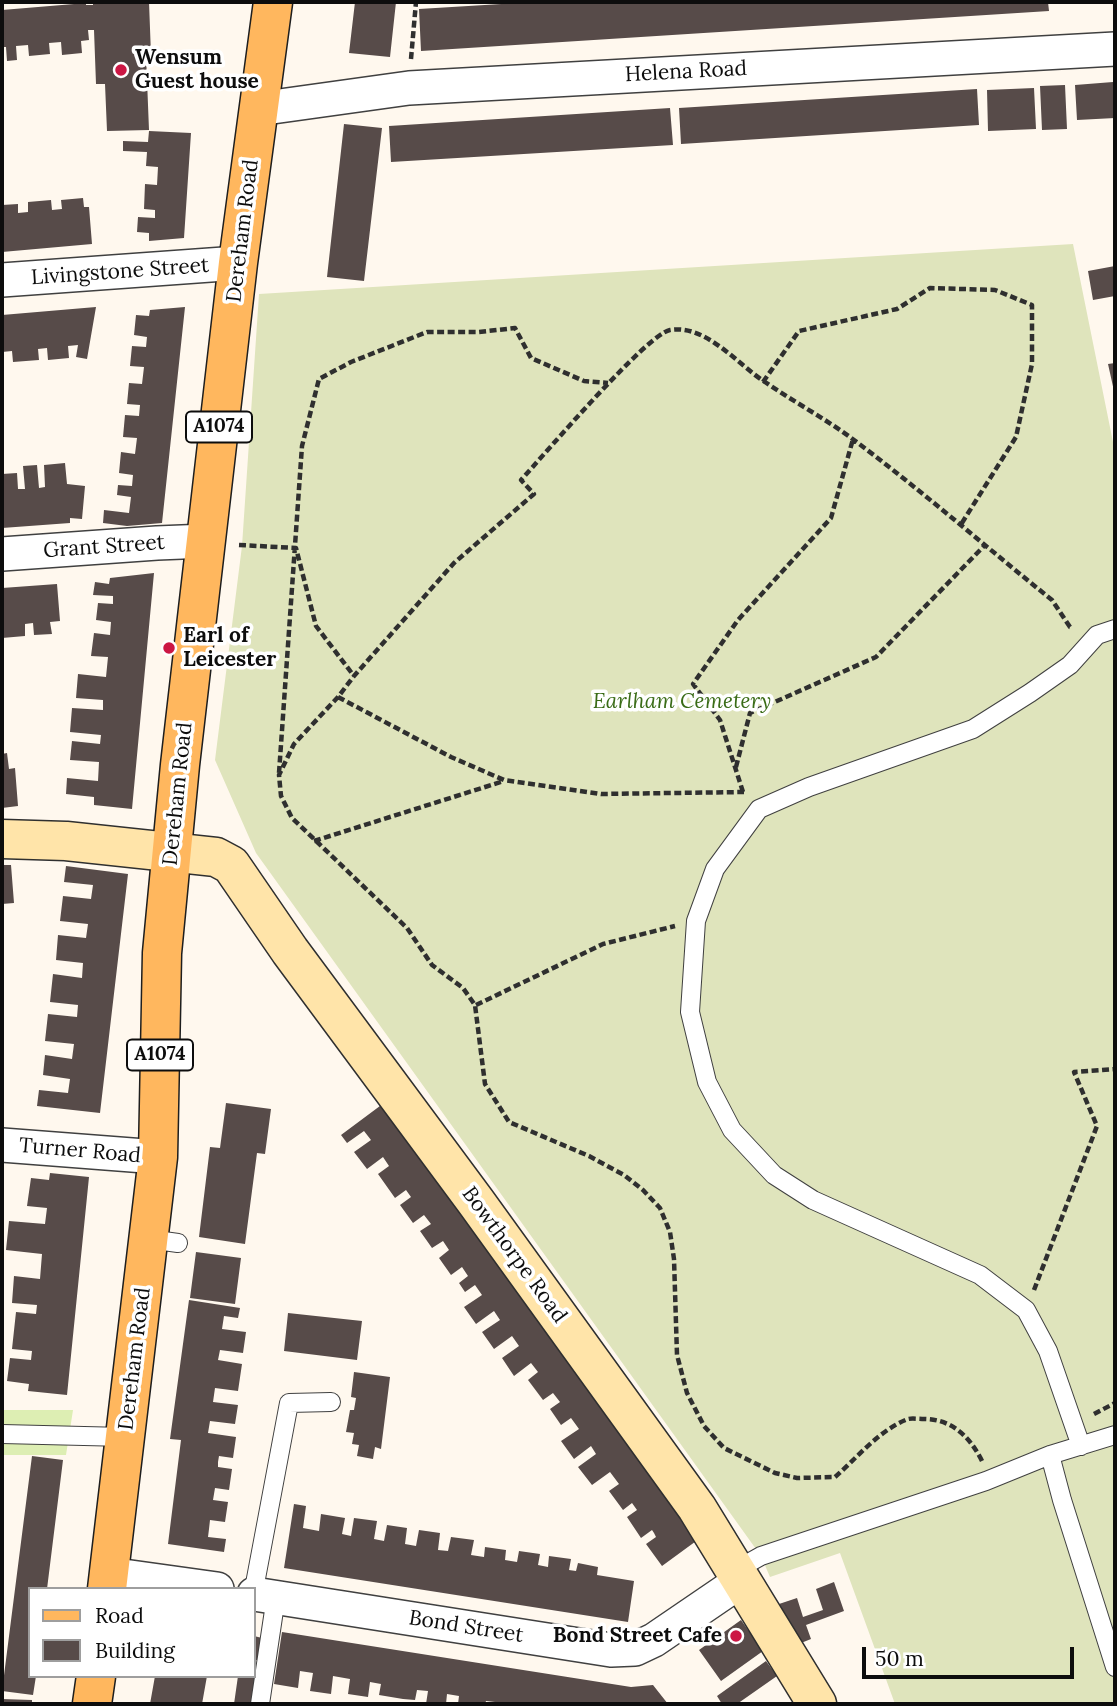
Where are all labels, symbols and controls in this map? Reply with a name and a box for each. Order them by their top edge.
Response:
place label: Wensum Guest house [135,45,259,95]
street label: Helena Road [624,56,748,88]
marker: Wensum Guest house [113,62,129,78]
street label: Dereham Road [222,158,264,304]
street label: Livingstone Street [30,253,210,291]
road number: A1074 [186,412,252,442]
street label: Grant Street [43,530,165,564]
place label: Earl of Leicester [183,623,276,673]
marker: Earl of Leicester [161,640,177,656]
park label: Earlham Cemetery [593,689,771,715]
street label: Dereham Road [158,721,198,867]
road number: A1074 [127,1040,193,1070]
street label: Turner Road [18,1133,142,1169]
street label: Bowthorpe Road [456,1182,572,1328]
street label: Dereham Road [114,1286,156,1432]
legend [28,1587,256,1678]
text: Road [95,1602,144,1629]
street label: Bond Street [407,1606,525,1648]
place label: Bond Street Cafe [553,1623,722,1649]
marker: Bond Street Cafe [728,1628,744,1644]
scale bar [865,1632,1077,1676]
text: Building [95,1637,175,1664]
text: 50 m [875,1645,924,1672]

